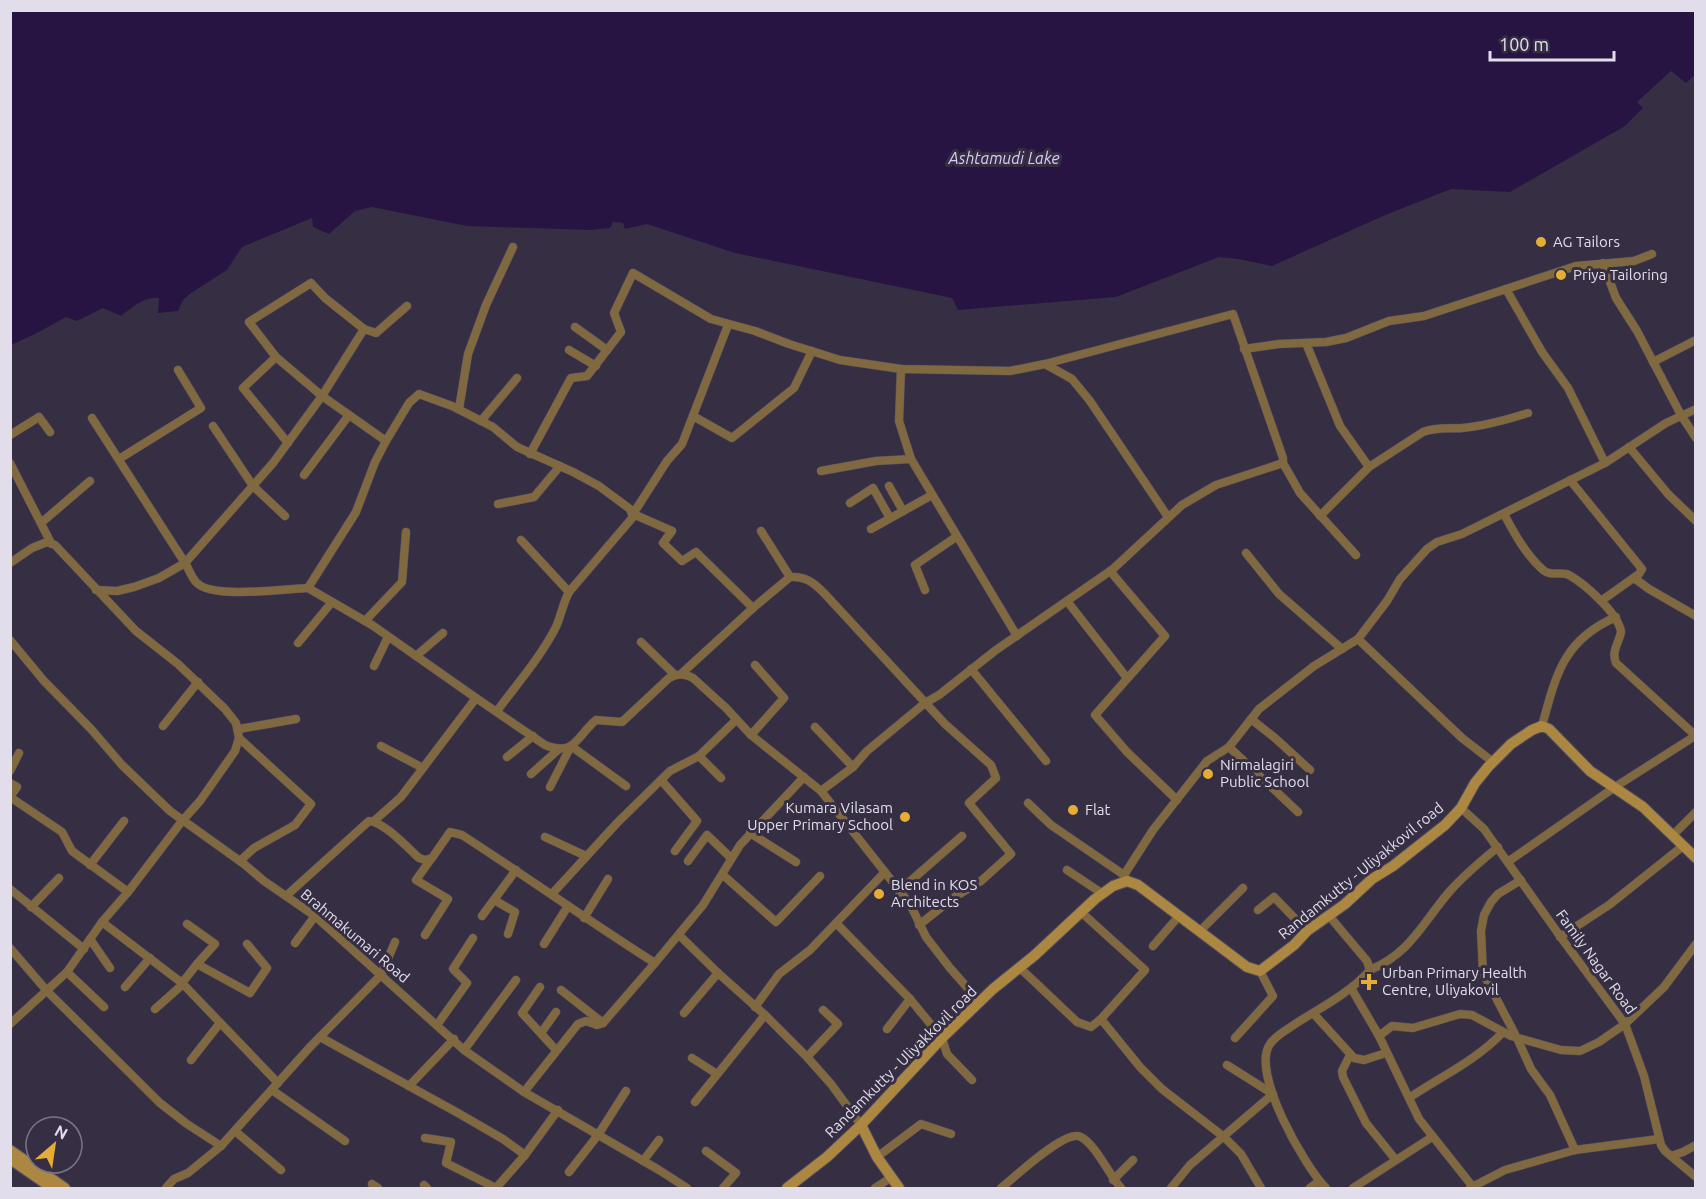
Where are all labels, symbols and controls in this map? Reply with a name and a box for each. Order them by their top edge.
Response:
scale bar [1490,24,1614,62]
text: 100 m [1499,34,1549,54]
water label: Ashtamudi Lake [947,149,1060,167]
place label: AG Tailors [1553,233,1620,250]
marker: AG Tailors [1534,235,1548,249]
place label: Priya Tailoring [1573,266,1668,283]
marker: Priya Tailoring [1554,268,1568,282]
place label: Nirmalagiri Public School [1220,756,1309,790]
marker: Nirmalagiri Public School [1201,767,1215,781]
place label: Kumara Vilasam Upper Primary School [747,799,893,833]
street label: Randamkutty - Uliyakkovil road [1275,799,1446,942]
place label: Flat [1085,801,1111,818]
marker: Flat [1066,803,1080,817]
marker: Kumara Vilasam Upper Primary School [898,810,912,824]
place label: Blend in KOS Architects [891,876,978,910]
street label: Brahmakumari Road [298,885,413,986]
marker: Blend in KOS Architects [872,887,886,901]
street label: Family Nagar Road [1553,906,1640,1017]
place label: Urban Primary Health Centre, Uliyakovil [1382,964,1527,998]
marker: Urban Primary Health Centre, Uliyakovil [1360,973,1378,991]
street label: Randamkutty - Uliyakkovil road [821,982,980,1141]
north arrow [24,1115,84,1175]
text: N [52,1121,71,1143]

